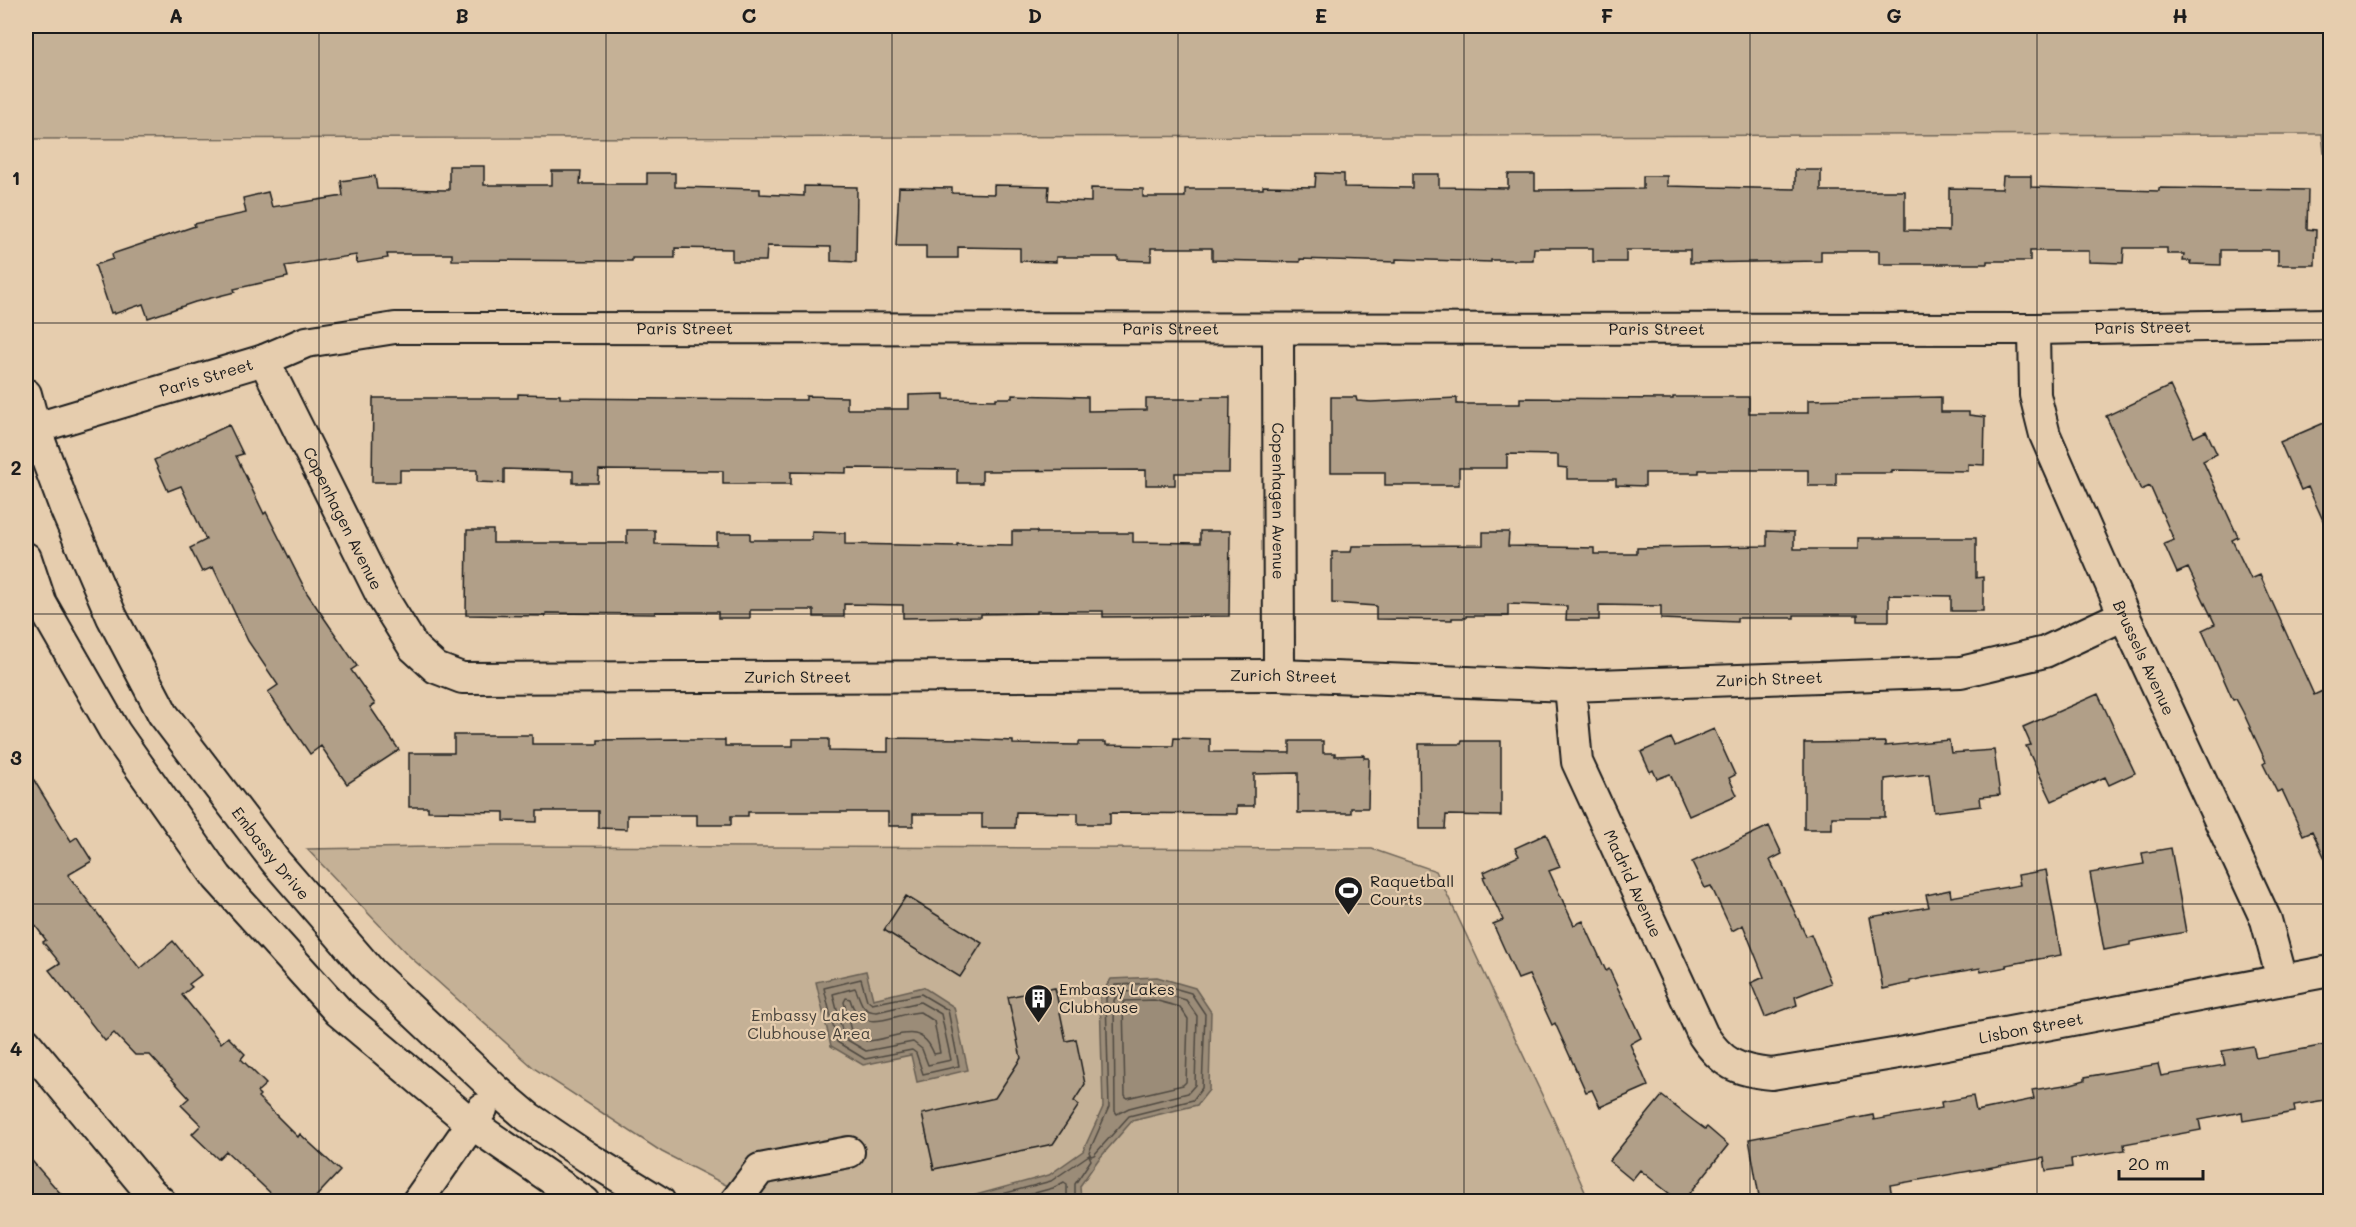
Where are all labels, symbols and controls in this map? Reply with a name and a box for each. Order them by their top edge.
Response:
text: A [169,2,183,28]
text: B [455,2,469,28]
text: C [742,2,757,28]
text: D [1028,2,1042,28]
text: E [1315,2,1327,28]
text: F [1601,2,1614,28]
text: G [1886,2,1902,28]
text: H [2172,2,2188,28]
text: 1 [12,164,20,190]
street label: Paris Street [2094,315,2191,338]
street label: Paris Street [637,317,733,338]
street label: Paris Street [1123,317,1219,339]
street label: Paris Street [1609,318,1705,339]
street label: Paris Street [157,353,255,401]
street label: Copenhagen Avenue [1268,422,1290,580]
street label: Copenhagen Avenue [299,443,388,593]
text: 2 [10,454,22,480]
street label: Brussels Avenue [2109,597,2180,718]
street label: Zurich Street [1230,664,1337,687]
street label: Zurich Street [744,666,851,687]
street label: Zurich Street [1715,666,1823,691]
text: 3 [10,744,22,770]
street label: Embassy Drive [227,802,315,904]
street label: Madrid Avenue [1600,826,1667,940]
place label: Raquetball Courts [1370,870,1454,909]
sports icon: Raquetball Courts [1333,874,1365,916]
place label: Embassy Lakes Clubhouse [1059,978,1175,1017]
building icon: Embassy Lakes Clubhouse [1022,982,1054,1024]
park label: Embassy Lakes Clubhouse Area [747,1004,871,1043]
street label: Lisbon Street [1977,1007,2085,1048]
text: 4 [10,1035,23,1061]
scale bar [2119,1143,2203,1181]
text: 20 m [2128,1151,2169,1175]

